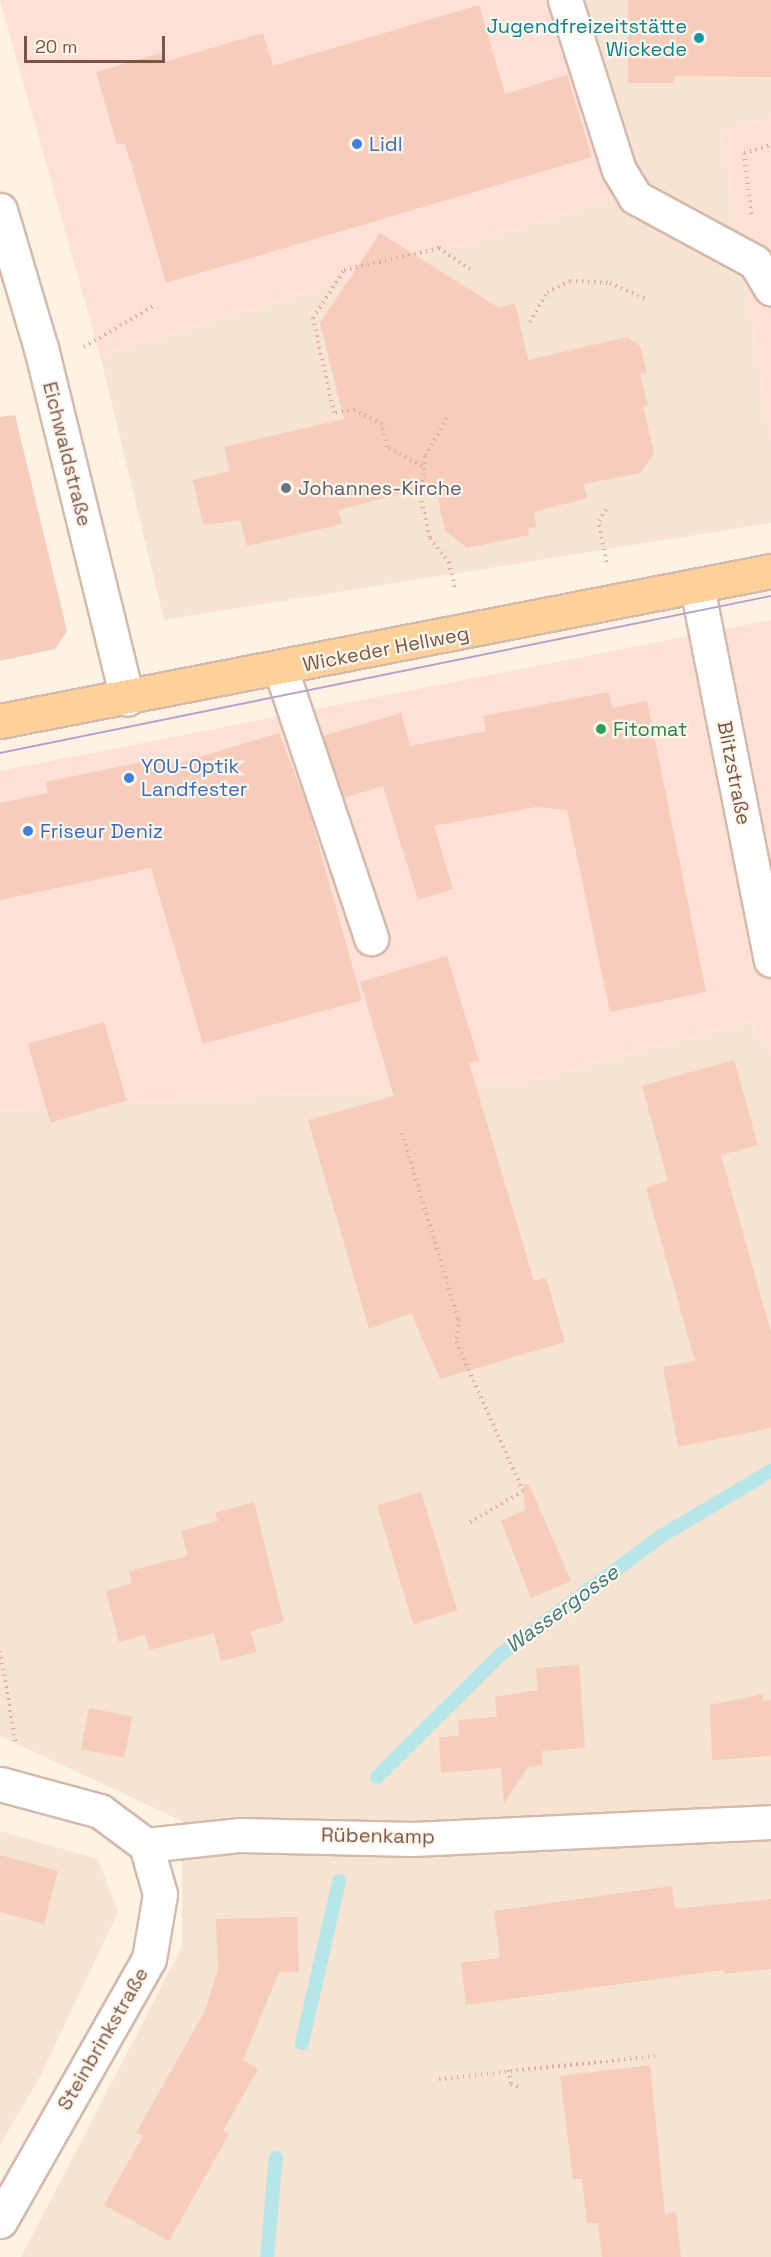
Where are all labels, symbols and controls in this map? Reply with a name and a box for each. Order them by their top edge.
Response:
place label: Jugendfreizeitstätte Wickede [486,14,687,61]
scale bar [27,24,168,62]
marker: Jugendfreizeitstätte Wickede [692,31,706,45]
text: 20 m [35,35,78,58]
place label: Lidl [369,132,403,156]
marker: Lidl [350,137,364,151]
street label: Eichwaldstraße [37,379,97,529]
place label: Johannes-Kirche [298,476,462,500]
marker: Johannes-Kirche [279,481,293,495]
street label: Wickeder Hellweg [301,621,471,677]
place label: Fitomat [613,717,687,741]
street label: Blitzstraße [712,719,756,827]
marker: Fitomat [594,722,608,736]
place label: YOU-Optik Landfester [141,754,247,801]
marker: YOU-Optik Landfester [122,771,136,785]
place label: Friseur Deniz [40,819,163,843]
marker: Friseur Deniz [21,824,35,838]
water label: Wassergosse [501,1560,623,1658]
street label: Rübenkamp [321,1823,435,1849]
street label: Steinbrinkstraße [52,1963,154,2115]

